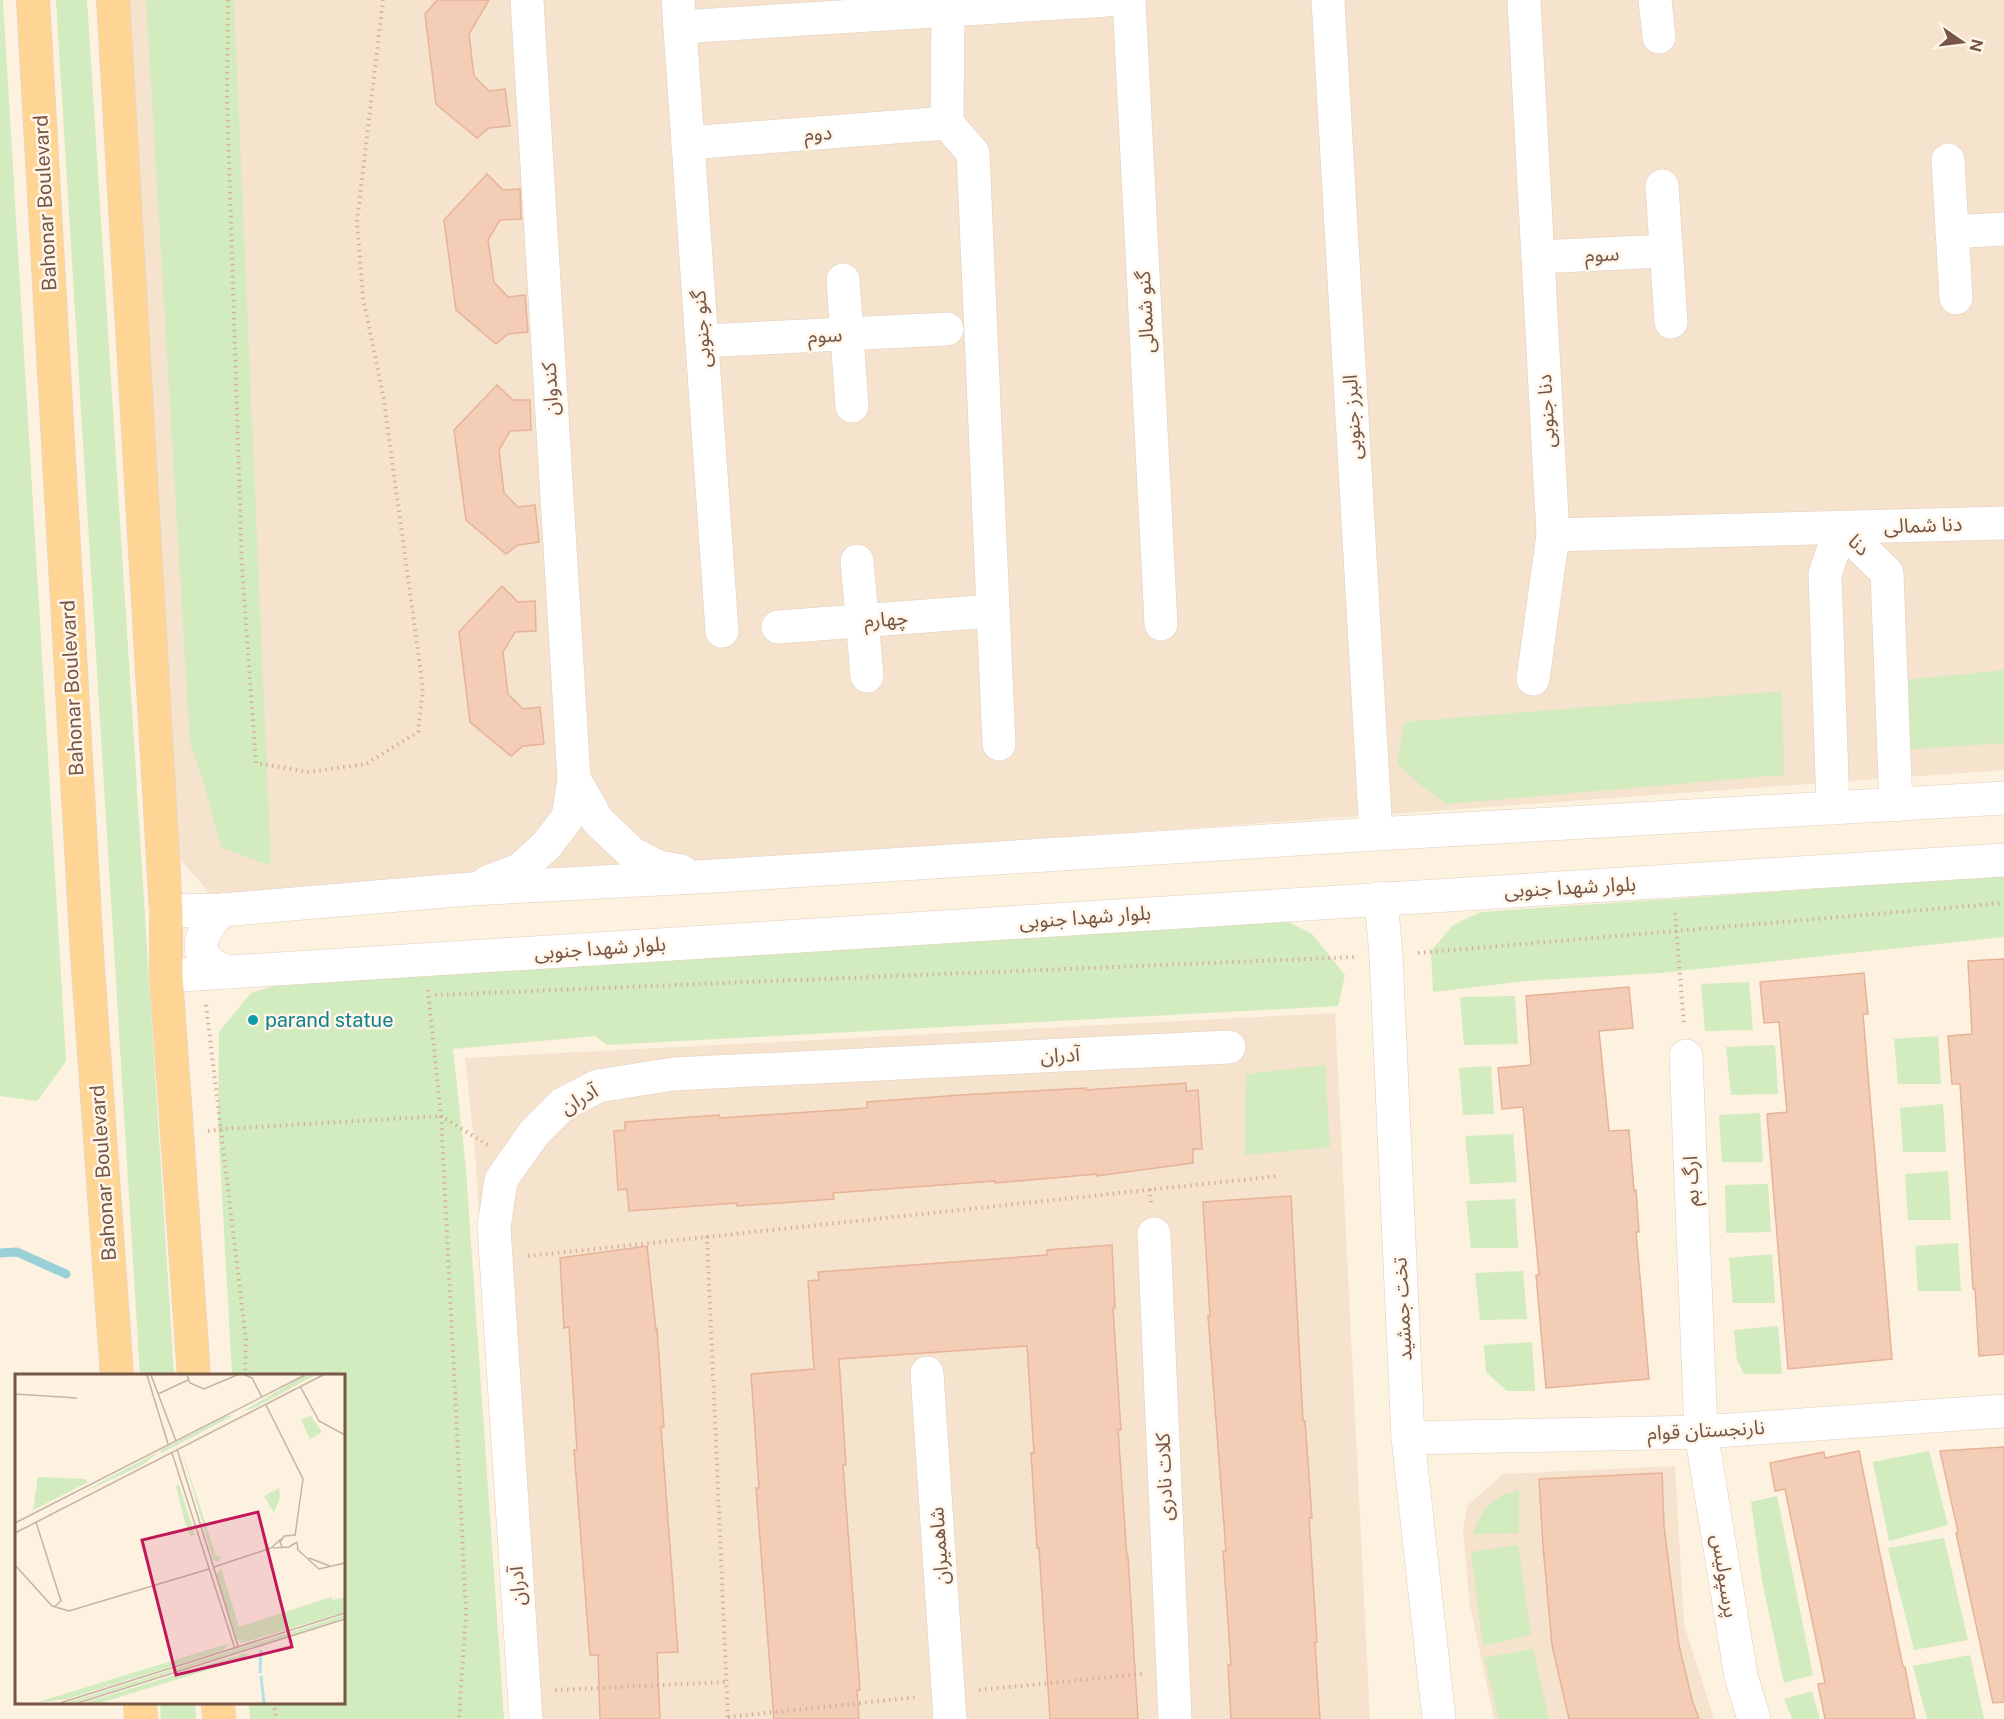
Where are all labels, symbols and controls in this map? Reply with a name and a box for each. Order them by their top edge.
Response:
north arrow [1932,12,1992,72]
text: N [1965,37,1987,54]
street label: Bahonar Boulevard [28,114,62,292]
street label: دوم [803,120,833,149]
street label: سوم [1584,241,1620,270]
street label: گنو شمالی [1131,269,1159,354]
street label: گنو جنوبی [686,289,716,369]
street label: سوم [807,322,843,351]
street label: کندوان [537,361,563,416]
street label: البرز جنوبی [1338,374,1366,460]
street label: دنا جنوبی [1532,374,1560,448]
street label: دنا شمالی [1883,512,1963,538]
street label: دنا [1843,529,1875,561]
street label: Bahonar Boulevard [55,599,89,777]
street label: چهارم [863,605,909,635]
street label: بلوار شهدا جنوبی [1503,872,1637,902]
street label: بلوار شهدا جنوبی [1018,900,1152,934]
street label: بلوار شهدا جنوبی [533,931,667,965]
place label: parand statue [265,1008,394,1032]
marker: parand statue [246,1013,260,1027]
street label: آدران [1040,1042,1082,1068]
street label: آدران [556,1078,603,1119]
street label: Bahonar Boulevard [85,1084,121,1262]
street label: ارگ بم [1678,1155,1707,1207]
street label: تخت جمشید [1387,1256,1417,1362]
inset map [15,1374,345,1704]
street label: نارنجستان قوام [1647,1415,1766,1448]
street label: کلات نادری [1150,1432,1178,1522]
street label: شاهمیران [924,1506,954,1586]
street label: پرسپولیس [1705,1533,1743,1620]
street label: آدران [504,1564,530,1607]

